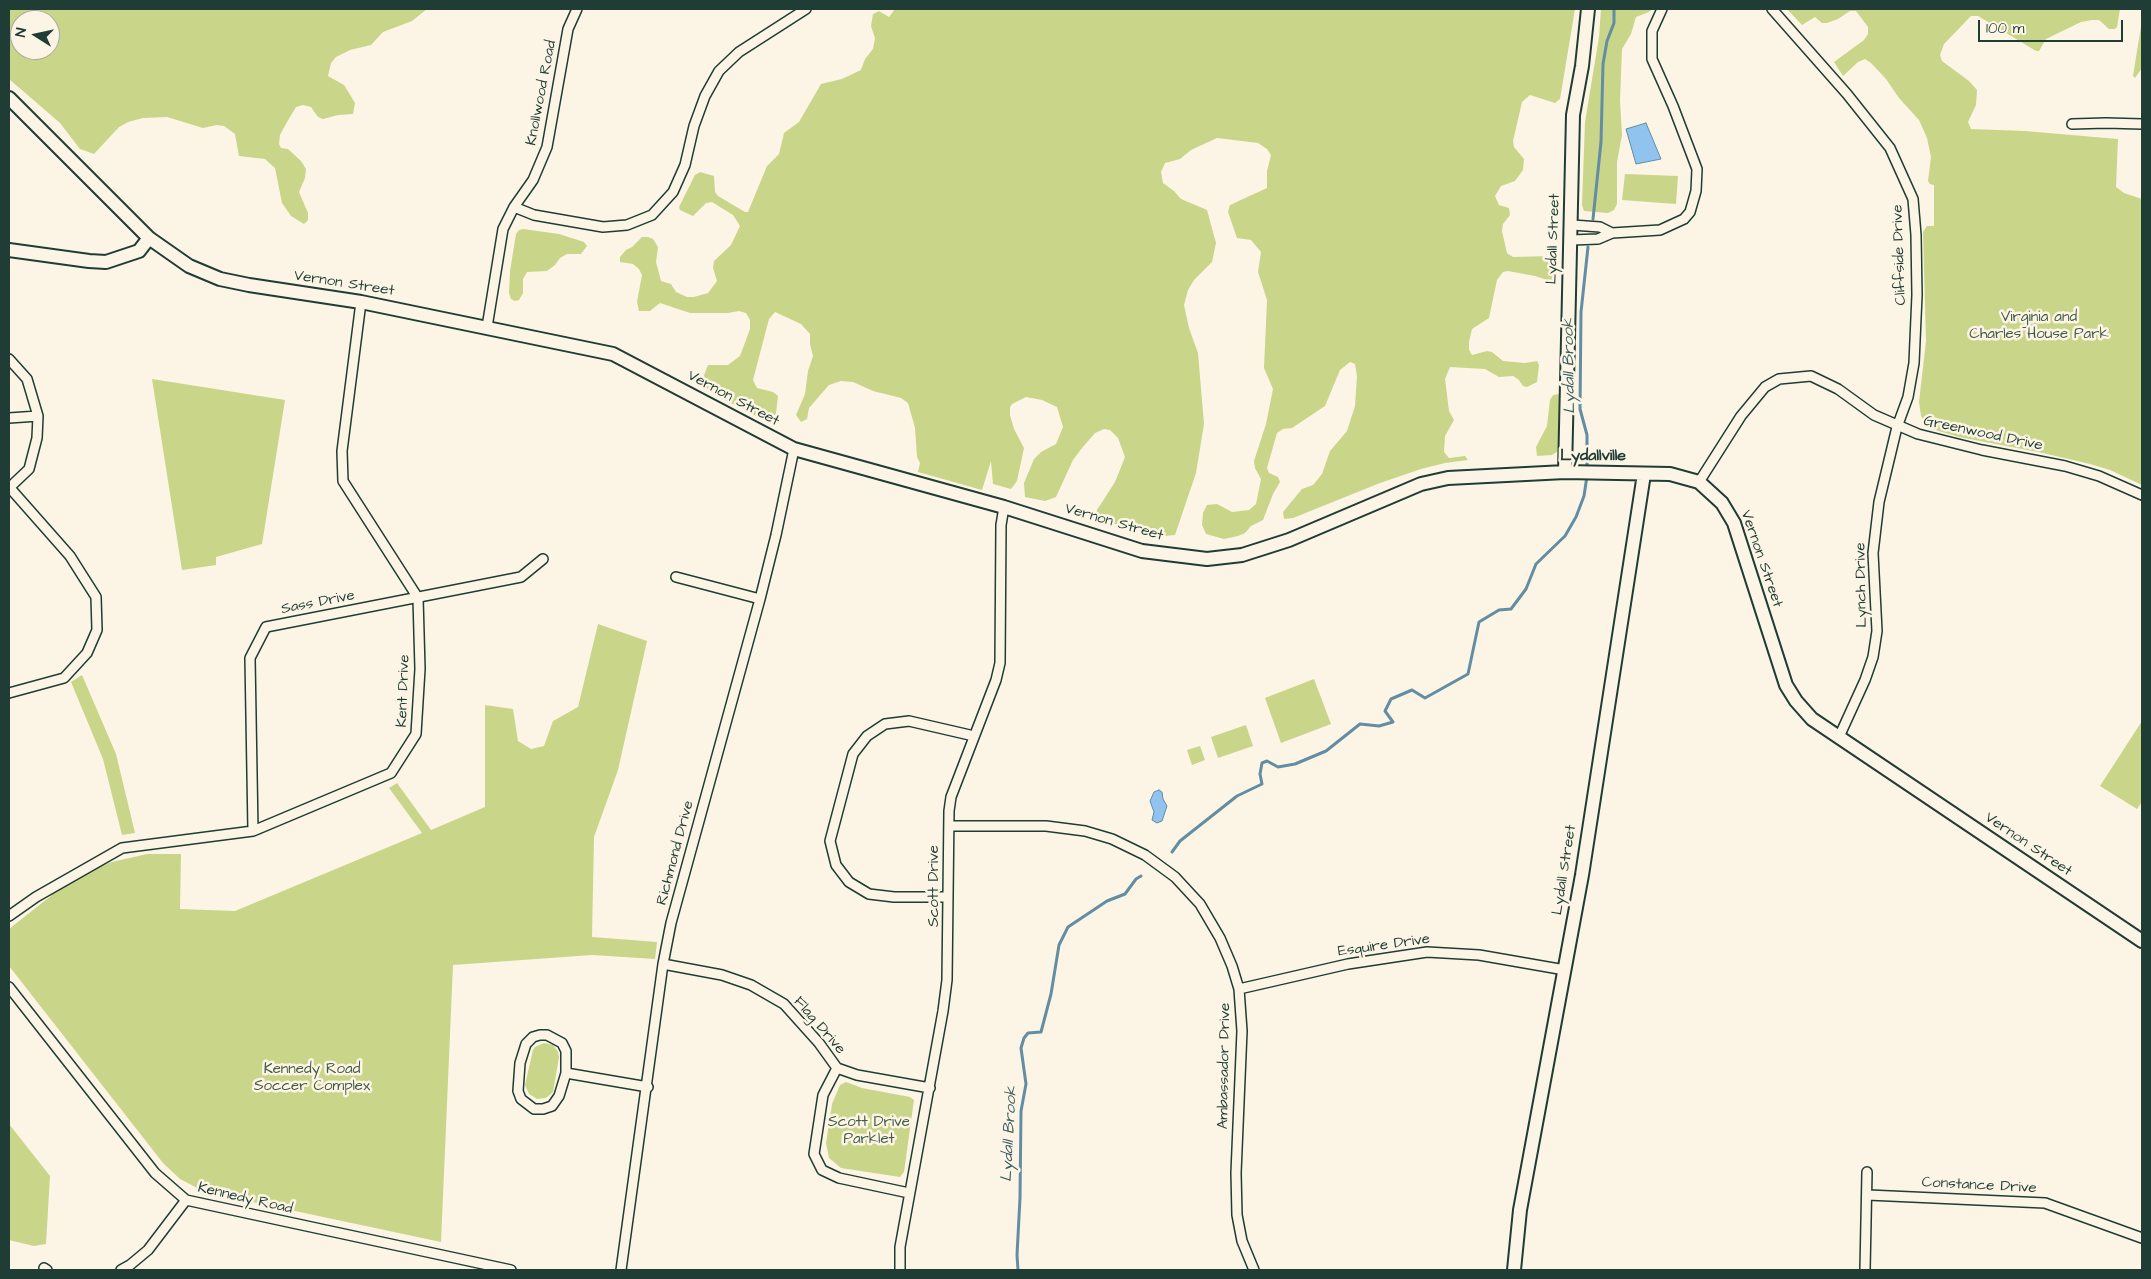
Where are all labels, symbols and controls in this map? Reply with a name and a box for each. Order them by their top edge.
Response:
north arrow [10,10,60,60]
scale bar [1981,10,2126,42]
text: 100 m [1986,18,2025,39]
text: N [11,27,32,39]
street label: Knollwood Road [523,39,561,147]
street label: Lydall Street [1543,193,1565,285]
street label: Cliffside Drive [1889,204,1911,306]
street label: Vernon Street [292,267,396,301]
park label: Virginia and Charles House Park [1969,309,2109,344]
water label: Lydall Brook [1560,318,1580,414]
street label: Vernon Street [684,367,782,431]
street label: Greenwood Drive [1922,413,2044,455]
district label: Lydallville [1560,447,1626,467]
street label: Vernon Street [1063,500,1165,546]
street label: Vernon Street [1736,508,1786,610]
street label: Lynch Drive [1852,542,1872,628]
street label: Sass Drive [280,587,356,619]
street label: Kent Drive [394,654,414,728]
street label: Richmond Drive [653,799,699,907]
street label: Vernon Street [1981,809,2075,881]
street label: Lydall Street [1549,824,1581,916]
street label: Scott Drive [926,845,944,927]
street label: Esquire Drive [1337,931,1431,961]
street label: Flag Drive [789,994,849,1058]
street label: Ambassador Drive [1215,1003,1235,1129]
park label: Kennedy Road Soccer Complex [254,1061,370,1096]
water label: Lydall Brook [998,1086,1022,1182]
park label: Scott Drive Parklet [828,1114,910,1149]
street label: Constance Drive [1921,1174,2037,1198]
street label: Kennedy Road [196,1179,294,1219]

